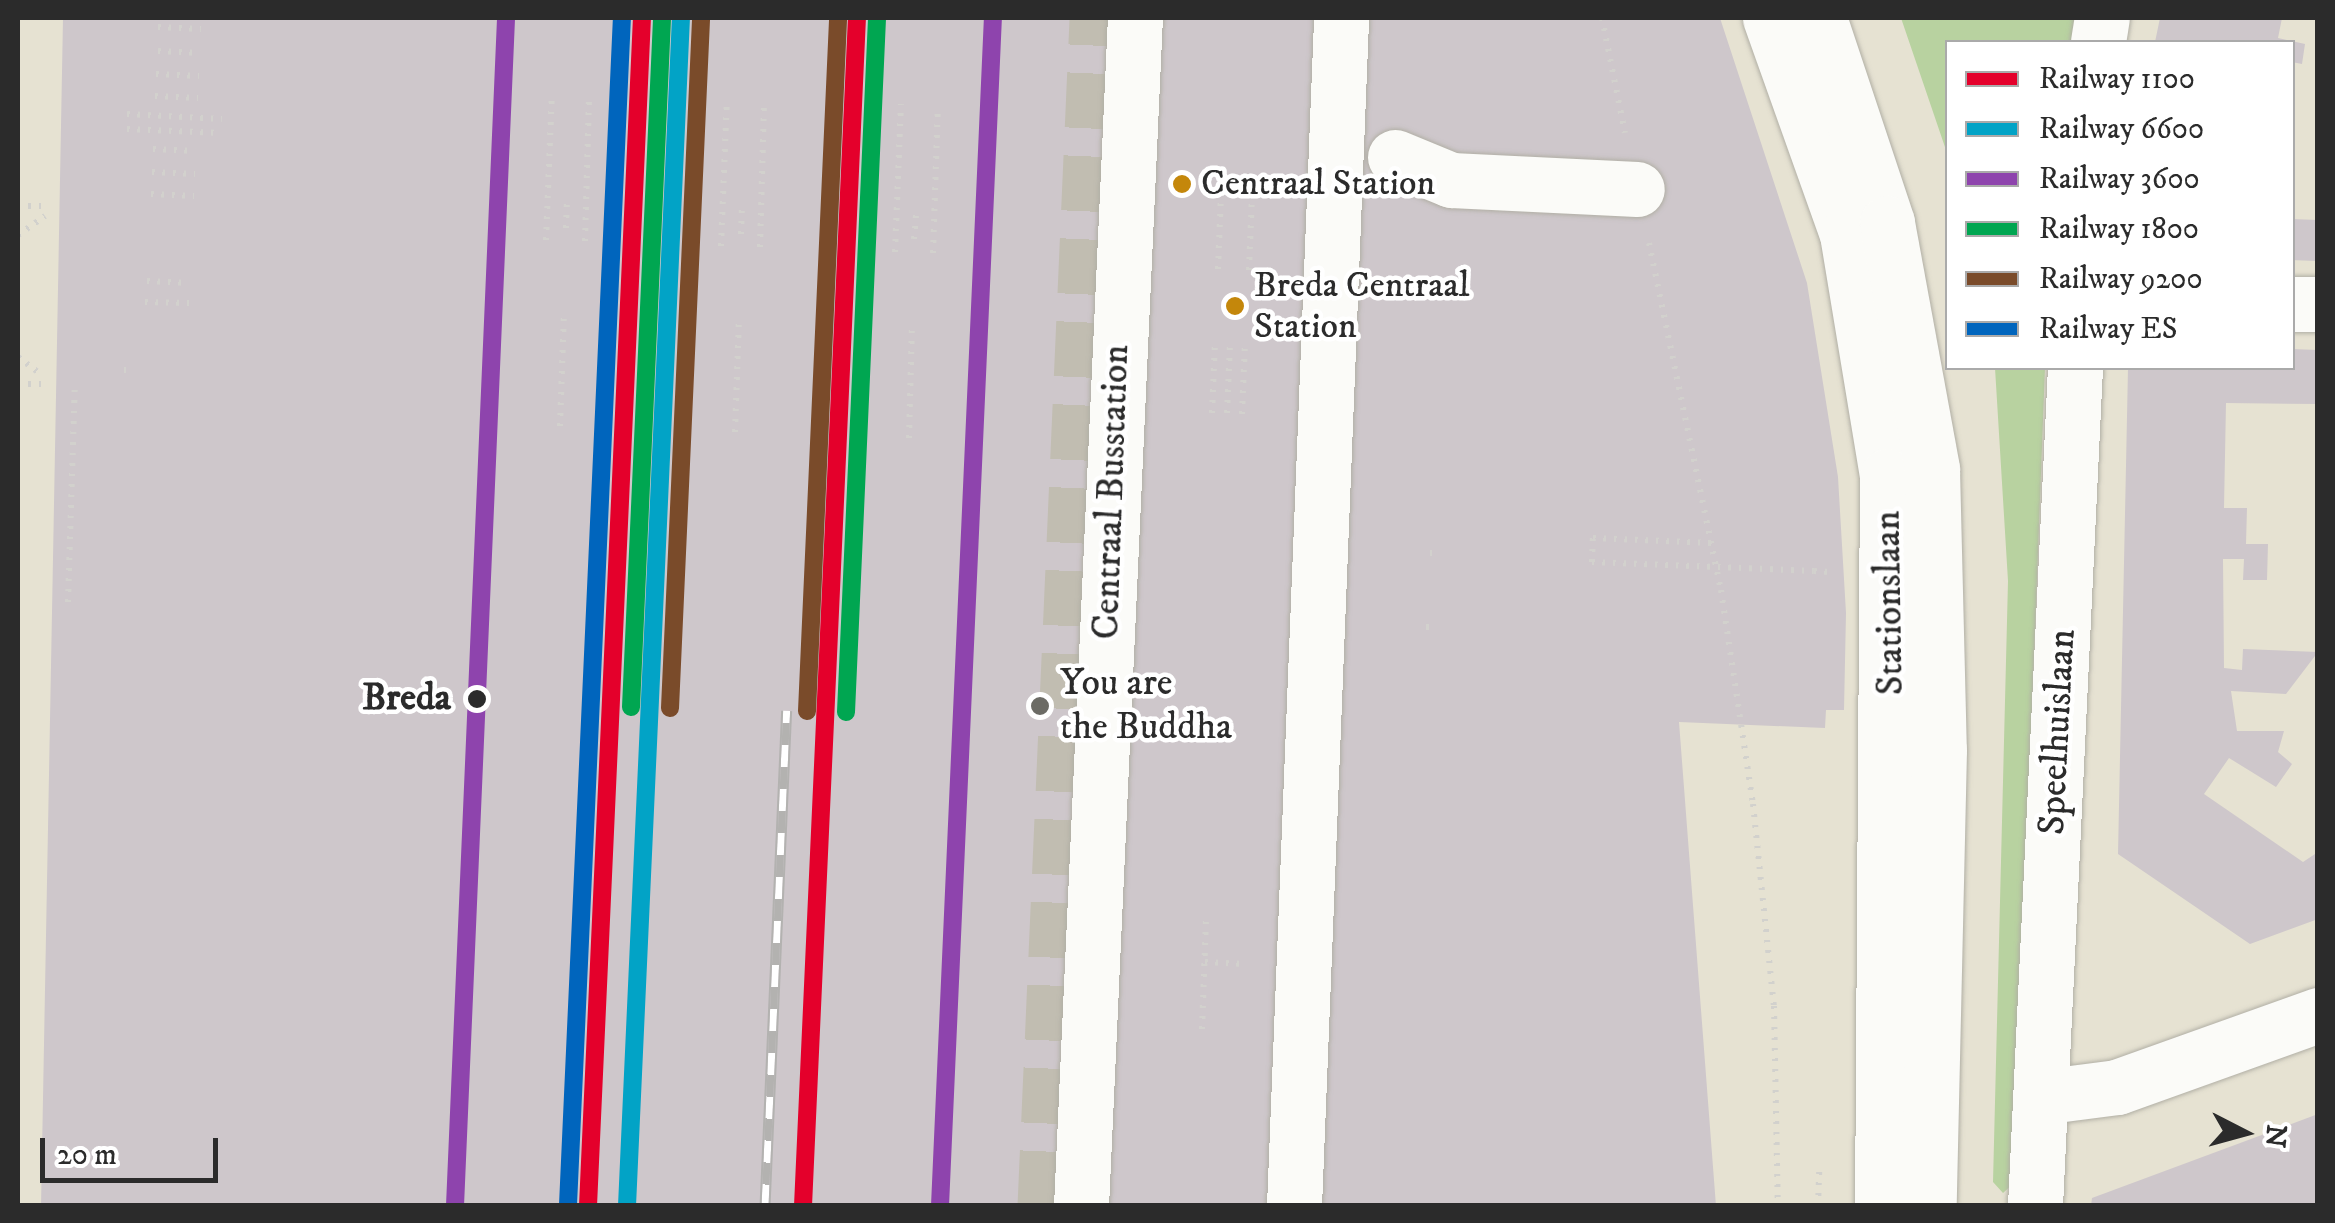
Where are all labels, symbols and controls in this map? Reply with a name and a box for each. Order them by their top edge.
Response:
legend [1945,40,2295,370]
text: Railway 1100 [2039,61,2195,98]
text: Railway 6600 [2039,111,2204,148]
text: Railway 3600 [2039,161,2200,198]
place label: Centraal Station [1201,162,1435,206]
marker: Centraal Station [1172,174,1192,194]
text: Railway 1800 [2039,211,2199,248]
text: Railway 9200 [2039,261,2203,298]
place label: Breda Centraal Station [1254,263,1470,348]
marker: Breda Centraal Station [1225,296,1245,316]
text: Railway ES [2039,311,2178,348]
street label: Centraal Busstation [1084,344,1140,640]
street label: Stationslaan [1866,510,1914,696]
street label: Speelhuislaan [2030,628,2086,836]
place label: You are the Buddha [1060,661,1232,751]
place label: Breda [362,676,451,722]
marker: Breda [460,682,494,716]
marker: You are the Buddha [1029,695,1051,717]
north arrow [2195,1083,2295,1183]
scale bar [45,1118,222,1180]
text: N [2257,1123,2294,1149]
text: 20 m [57,1137,117,1174]

